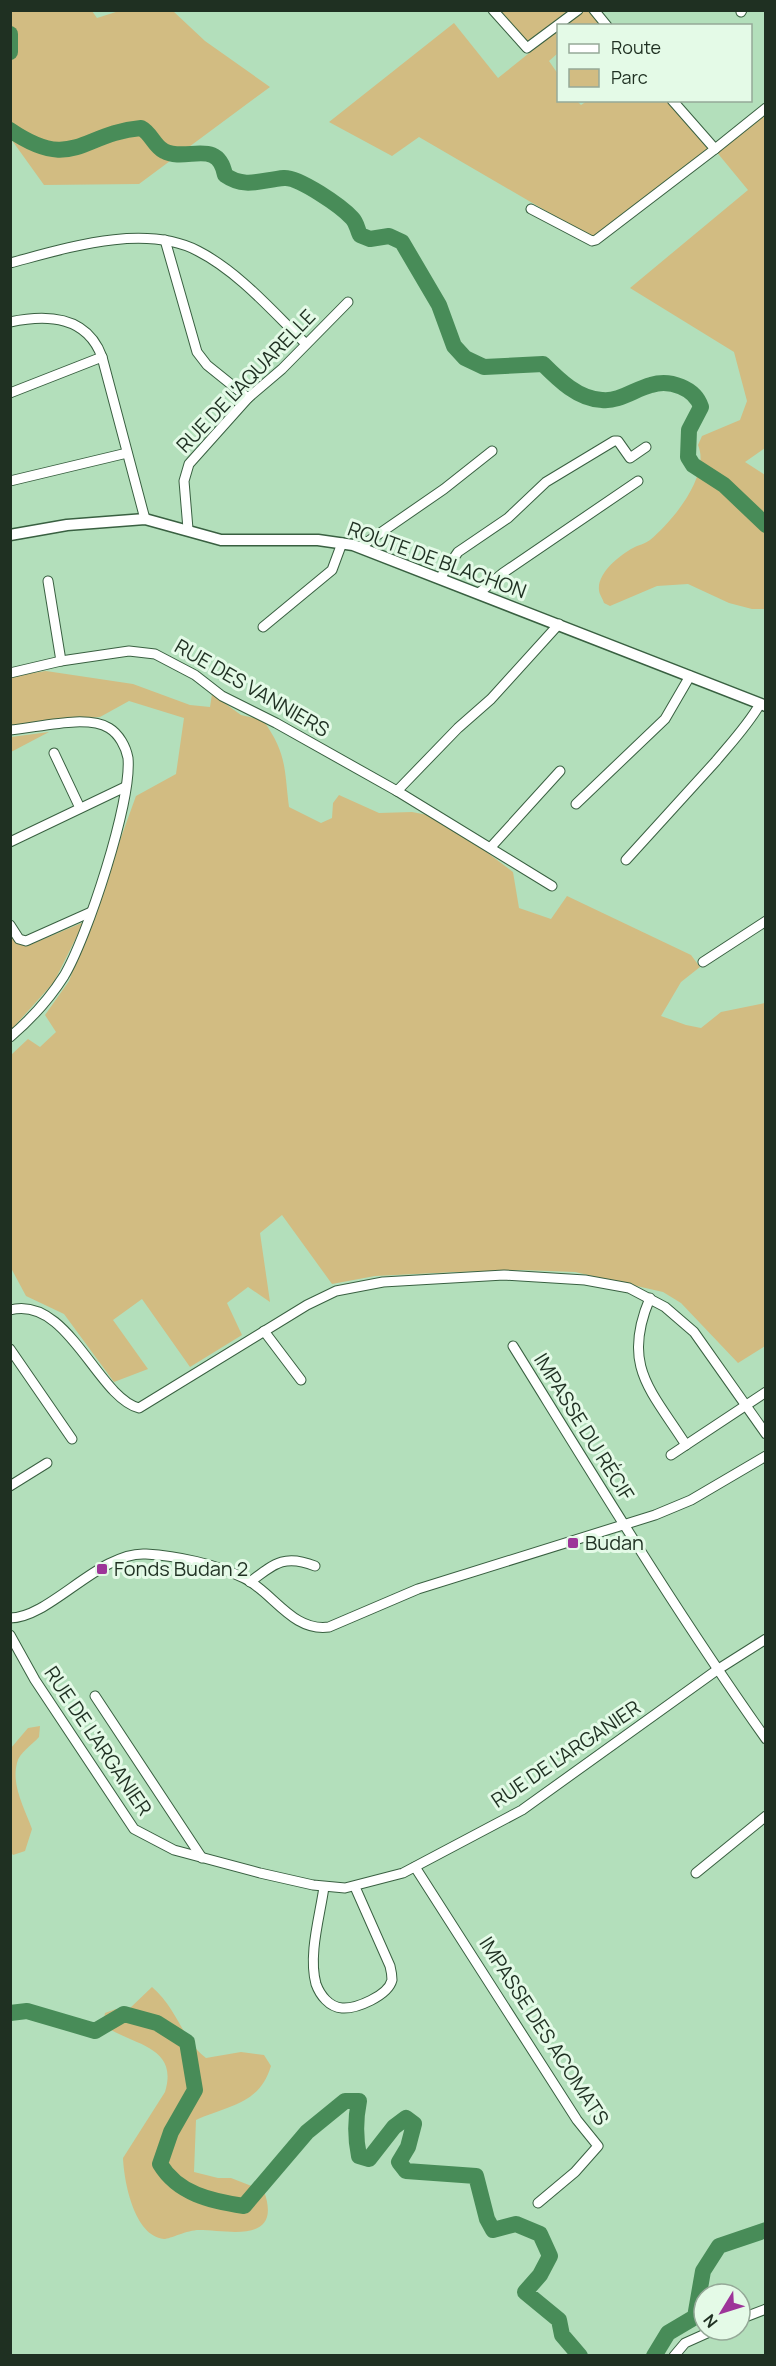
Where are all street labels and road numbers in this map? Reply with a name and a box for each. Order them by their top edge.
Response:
street label: RUE DE L'AQUARELLE [170,303,321,458]
street label: ROUTE DE BLACHON [344,515,530,604]
street label: RUE DES VANNIERS [170,632,335,743]
street label: IMPASSE DU RÉCIF [528,1348,641,1506]
street label: RUE DE L'ARGANIER [38,1661,158,1821]
street label: RUE DE L'ARGANIER [486,1694,646,1814]
street label: IMPASSE DES ACOMATS [473,1931,615,2130]

